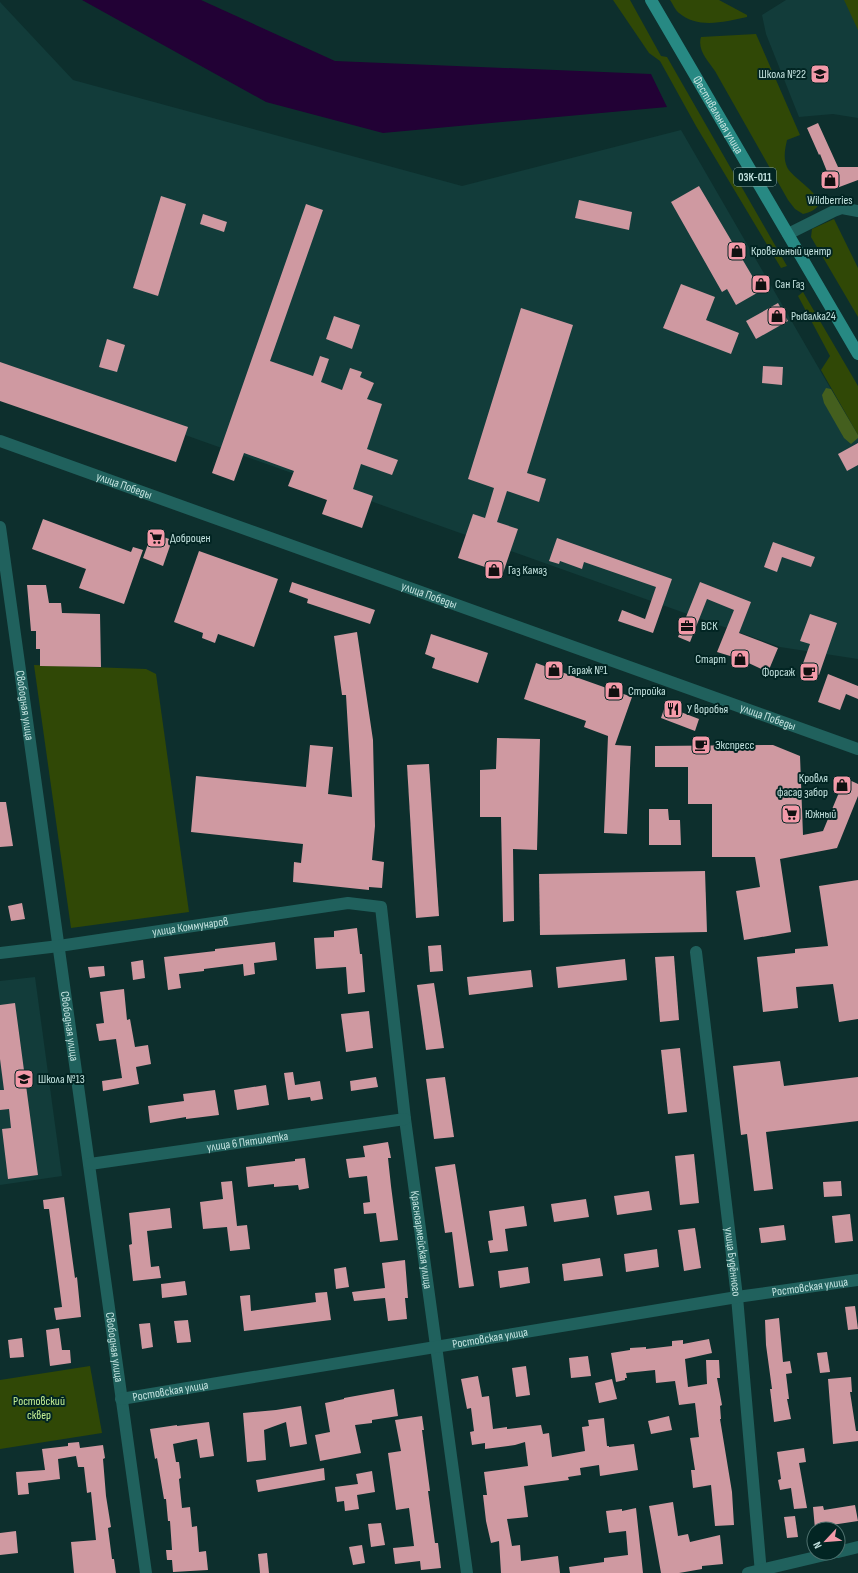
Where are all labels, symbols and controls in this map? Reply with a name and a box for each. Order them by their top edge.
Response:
school or university icon: Школа №22 [809,63,831,85]
place label: Школа №22 [759,67,806,82]
street label: Фестивальная улица [689,73,747,157]
road number: 03К-011 [734,168,776,186]
shop icon: Wildberries [819,169,841,191]
place label: Wildberries [807,193,853,208]
shop icon: Кровельный центр [726,240,748,262]
place label: Кровельный центр [751,244,831,259]
shop icon: Сан Газ [750,273,772,295]
place label: Сан Газ [775,277,805,292]
shop icon: Рыбалка24 [766,305,788,327]
place label: Рыбалка24 [791,309,836,324]
street label: улица Победы [94,469,154,502]
supermarket icon: Доброцен [145,527,167,549]
place label: Доброцен [170,531,211,546]
shop icon: Газ Камаз [483,559,505,581]
place label: Газ Камаз [508,563,547,578]
street label: улица Победы [399,578,459,612]
office icon: ВСК [676,615,698,637]
place label: ВСК [701,619,718,634]
shop icon: Старт [729,648,751,670]
place label: Старт [695,652,726,667]
shop icon: Гараж №1 [543,659,565,681]
cafe icon: Форсаж [798,661,820,683]
place label: Гараж №1 [568,663,608,678]
place label: Форсаж [762,665,796,680]
street label: Свободная улица [13,669,37,742]
shop icon: Стройка [603,680,625,702]
place label: Стройка [628,684,666,699]
restaurant icon: У воробья [662,698,684,720]
street label: улица Победы [738,700,798,734]
place label: У воробья [687,702,729,717]
cafe icon: Экспресс [690,734,712,756]
place label: Экспресс [715,738,754,753]
place label: Кровля фасад забор [777,771,828,800]
shop icon: Кровля фасад забор [831,774,853,796]
supermarket icon: Южный [780,803,802,825]
place label: Южный [805,807,836,822]
street label: улица Коммунаров [151,913,229,940]
street label: Свободная улица [57,990,82,1062]
school or university icon: Школа №13 [13,1068,35,1090]
place label: Школа №13 [38,1072,85,1087]
street label: улица 6 Пятилетка [206,1128,289,1155]
street label: Красноармейская улица [407,1190,436,1290]
street label: улица Будённого [721,1227,744,1297]
street label: Ростовская улица [771,1274,849,1300]
street label: Свободная улица [102,1311,127,1383]
street label: Ростовская улица [451,1324,529,1352]
street label: Ростовская улица [131,1377,210,1404]
park label: Ростовский сквер [13,1394,65,1423]
north arrow [806,1521,846,1561]
text: N [810,1540,825,1551]

